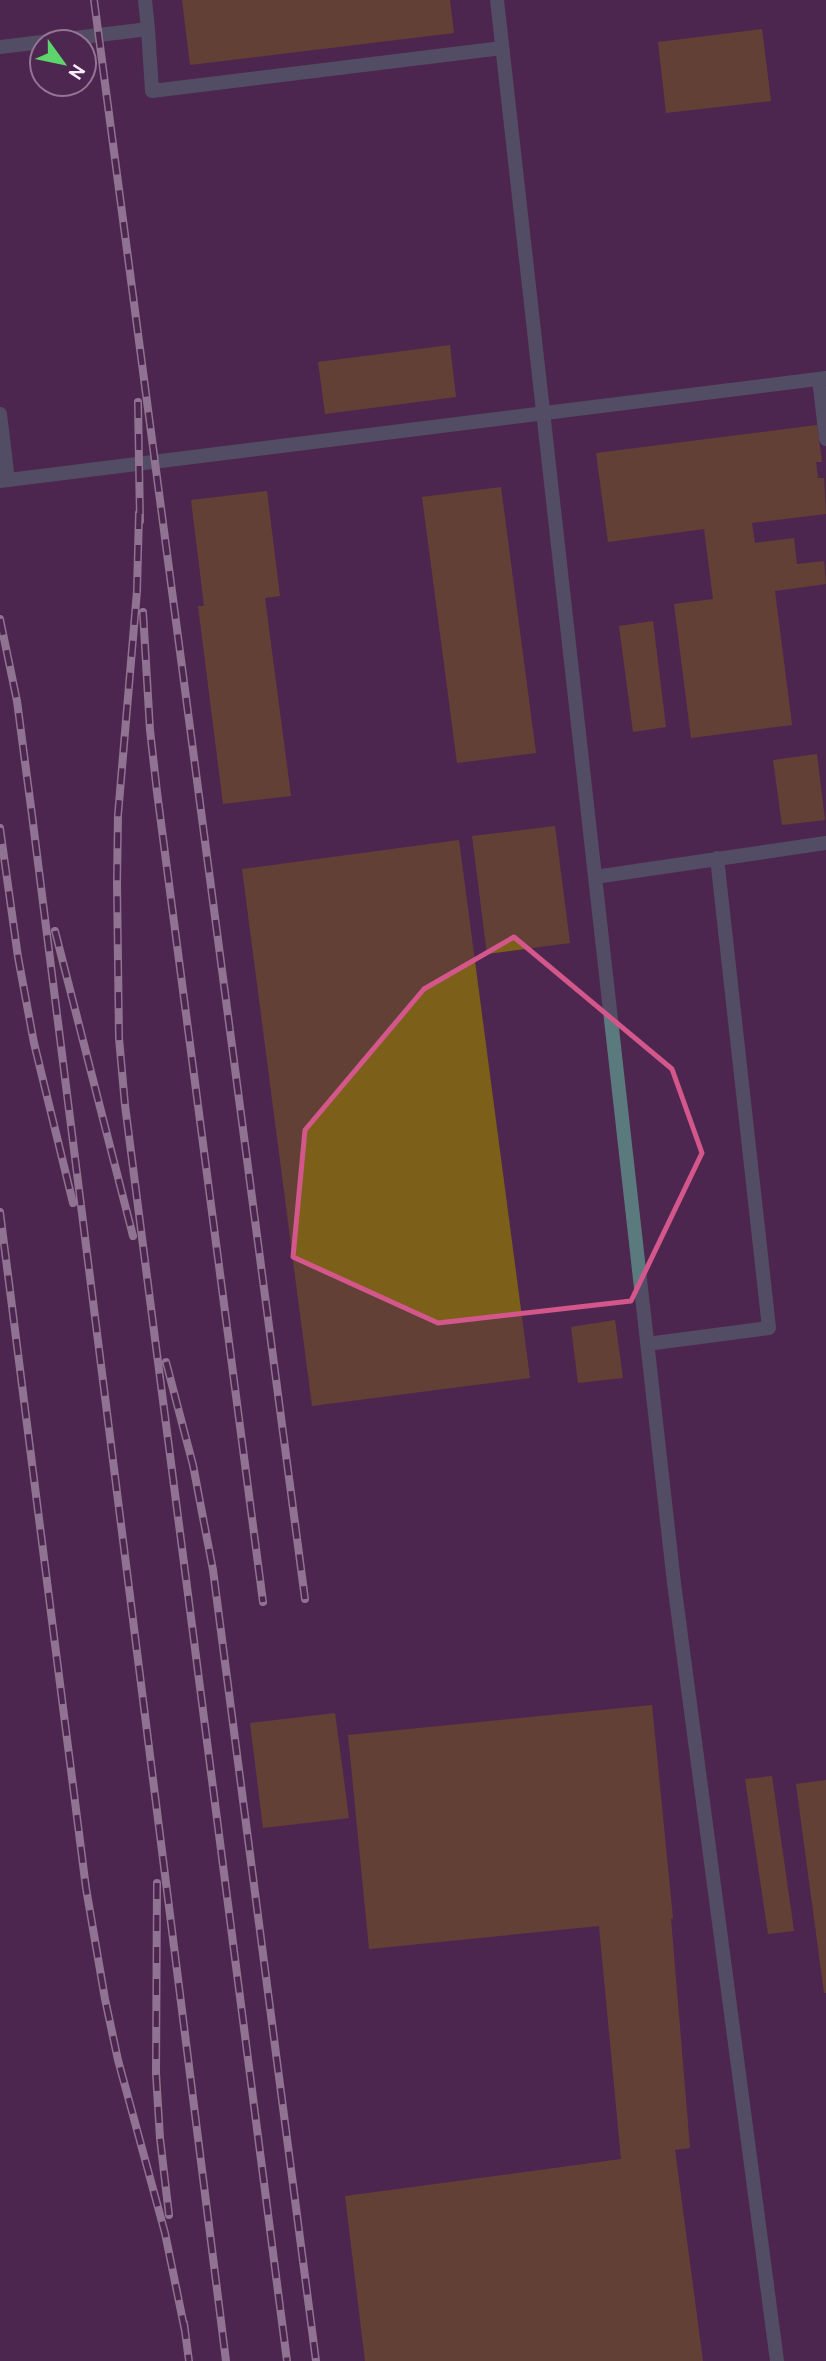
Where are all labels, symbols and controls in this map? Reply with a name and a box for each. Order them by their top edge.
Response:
north arrow [28,28,98,98]
text: N [64,60,90,84]

